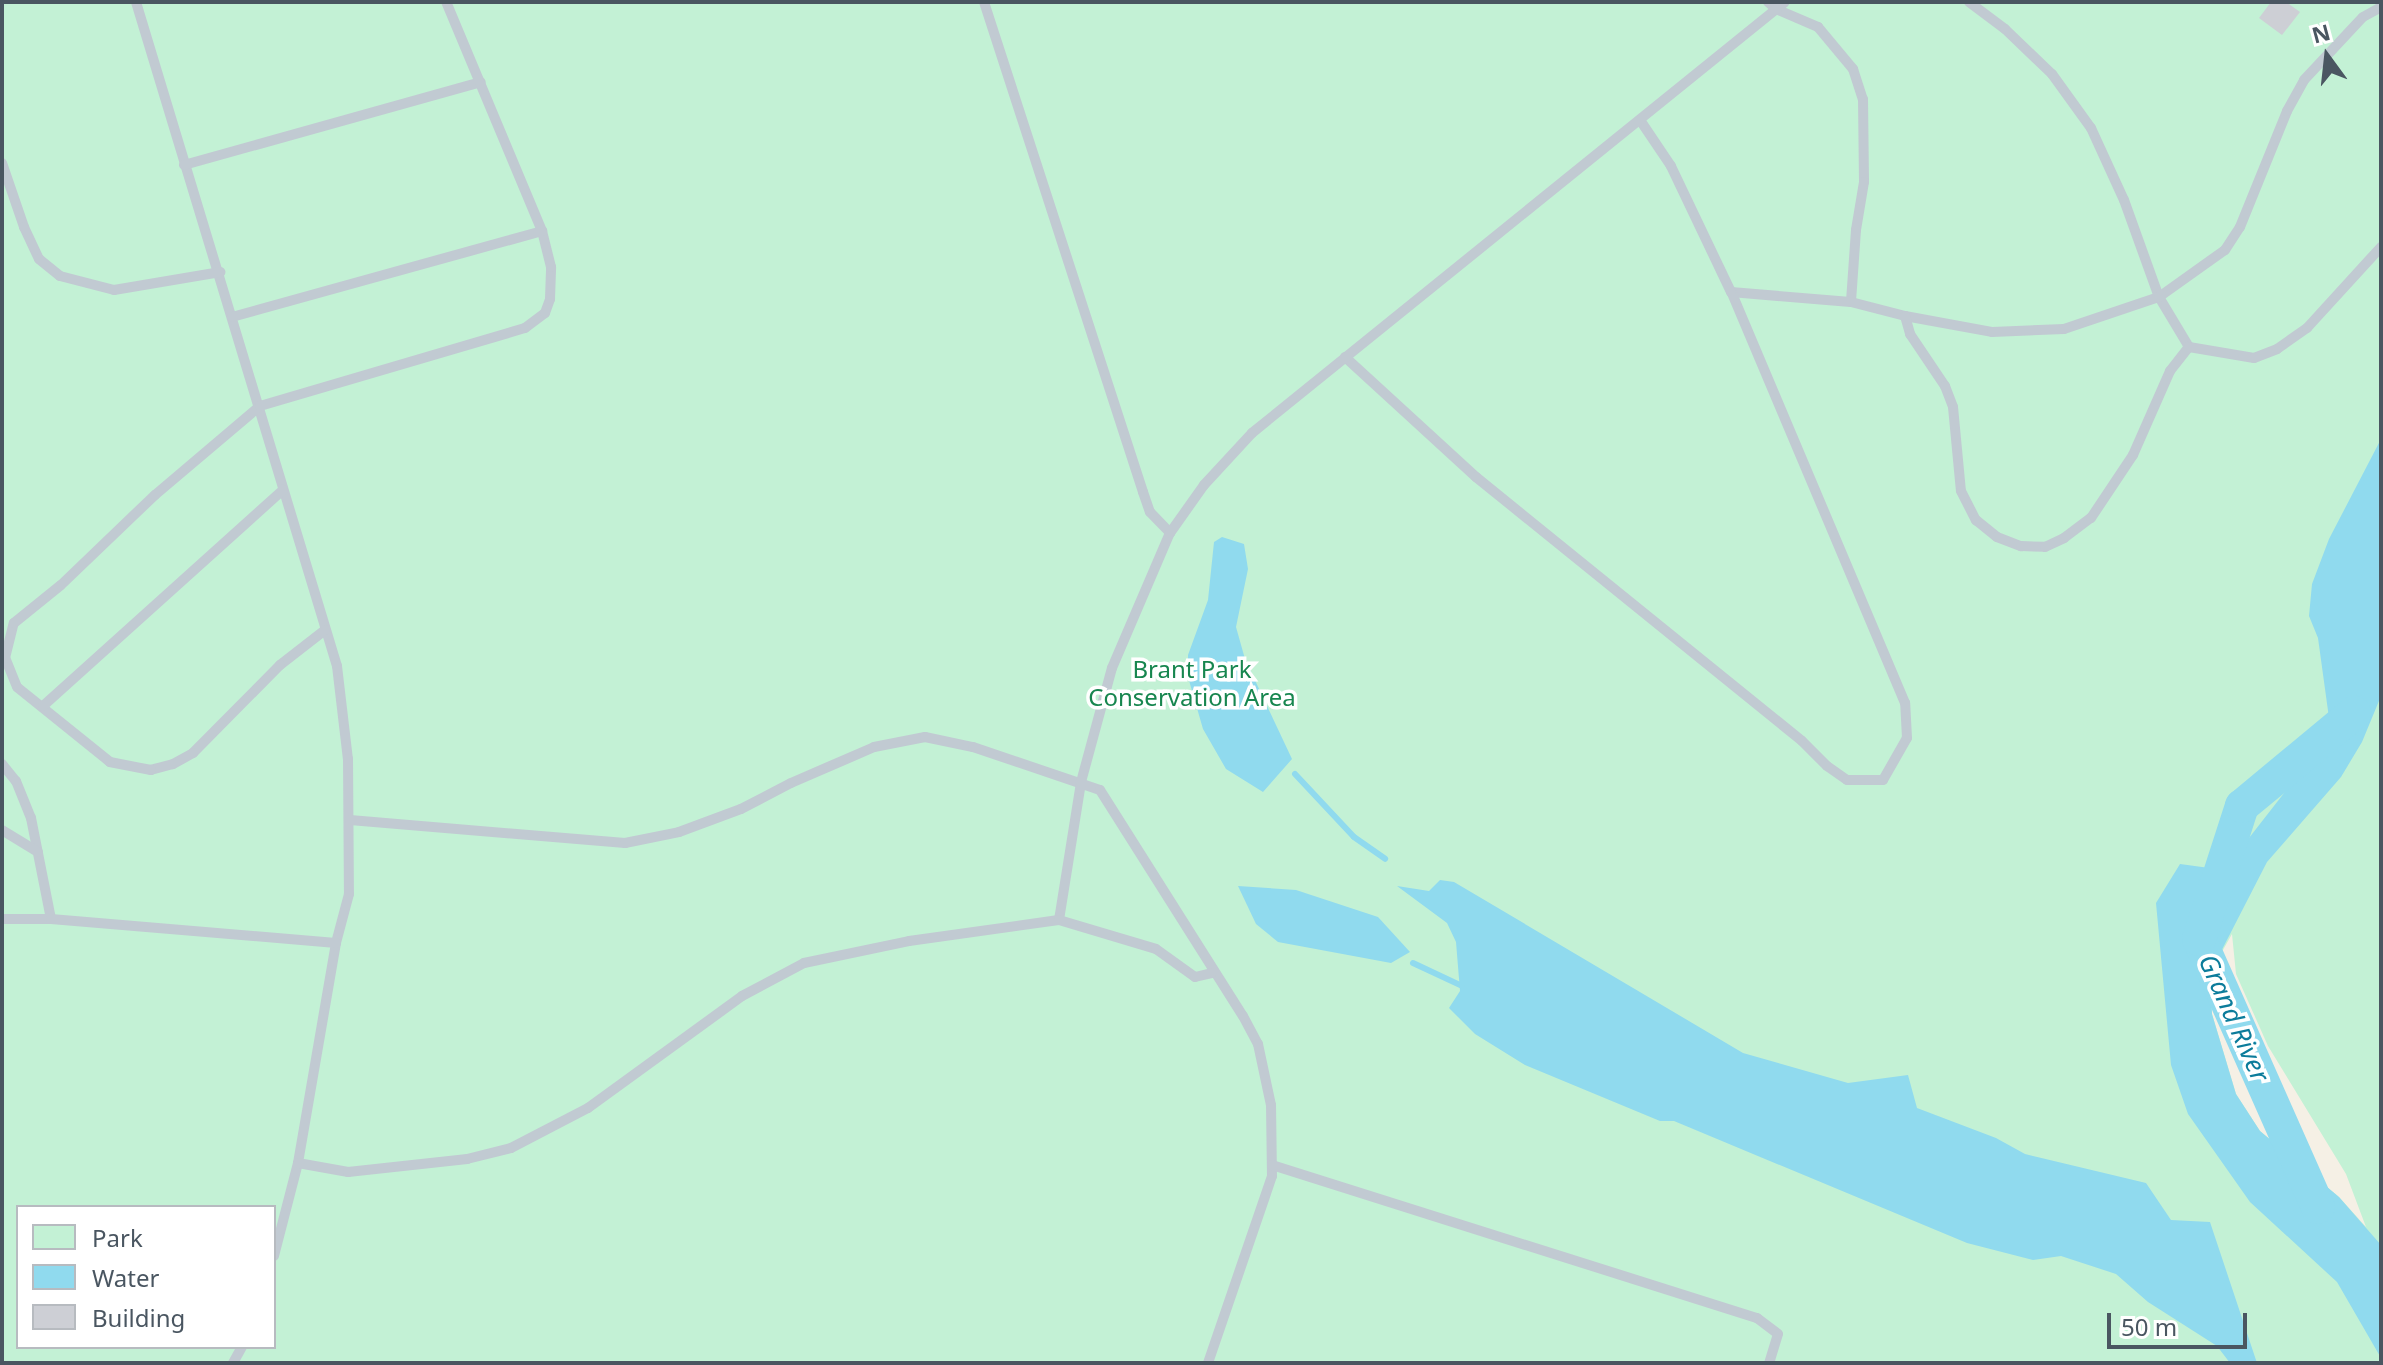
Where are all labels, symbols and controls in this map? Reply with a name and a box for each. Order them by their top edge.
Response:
north arrow [2287,16,2367,96]
text: N [2308,16,2333,50]
park label: Brant Park Conservation Area [1088,655,1296,711]
water label: Grand River [2192,949,2276,1087]
legend [16,1205,276,1349]
text: Park [92,1221,143,1254]
text: Water [92,1261,159,1294]
scale bar [2111,1297,2251,1347]
text: Building [92,1301,185,1334]
text: 50 m [2121,1310,2177,1343]

